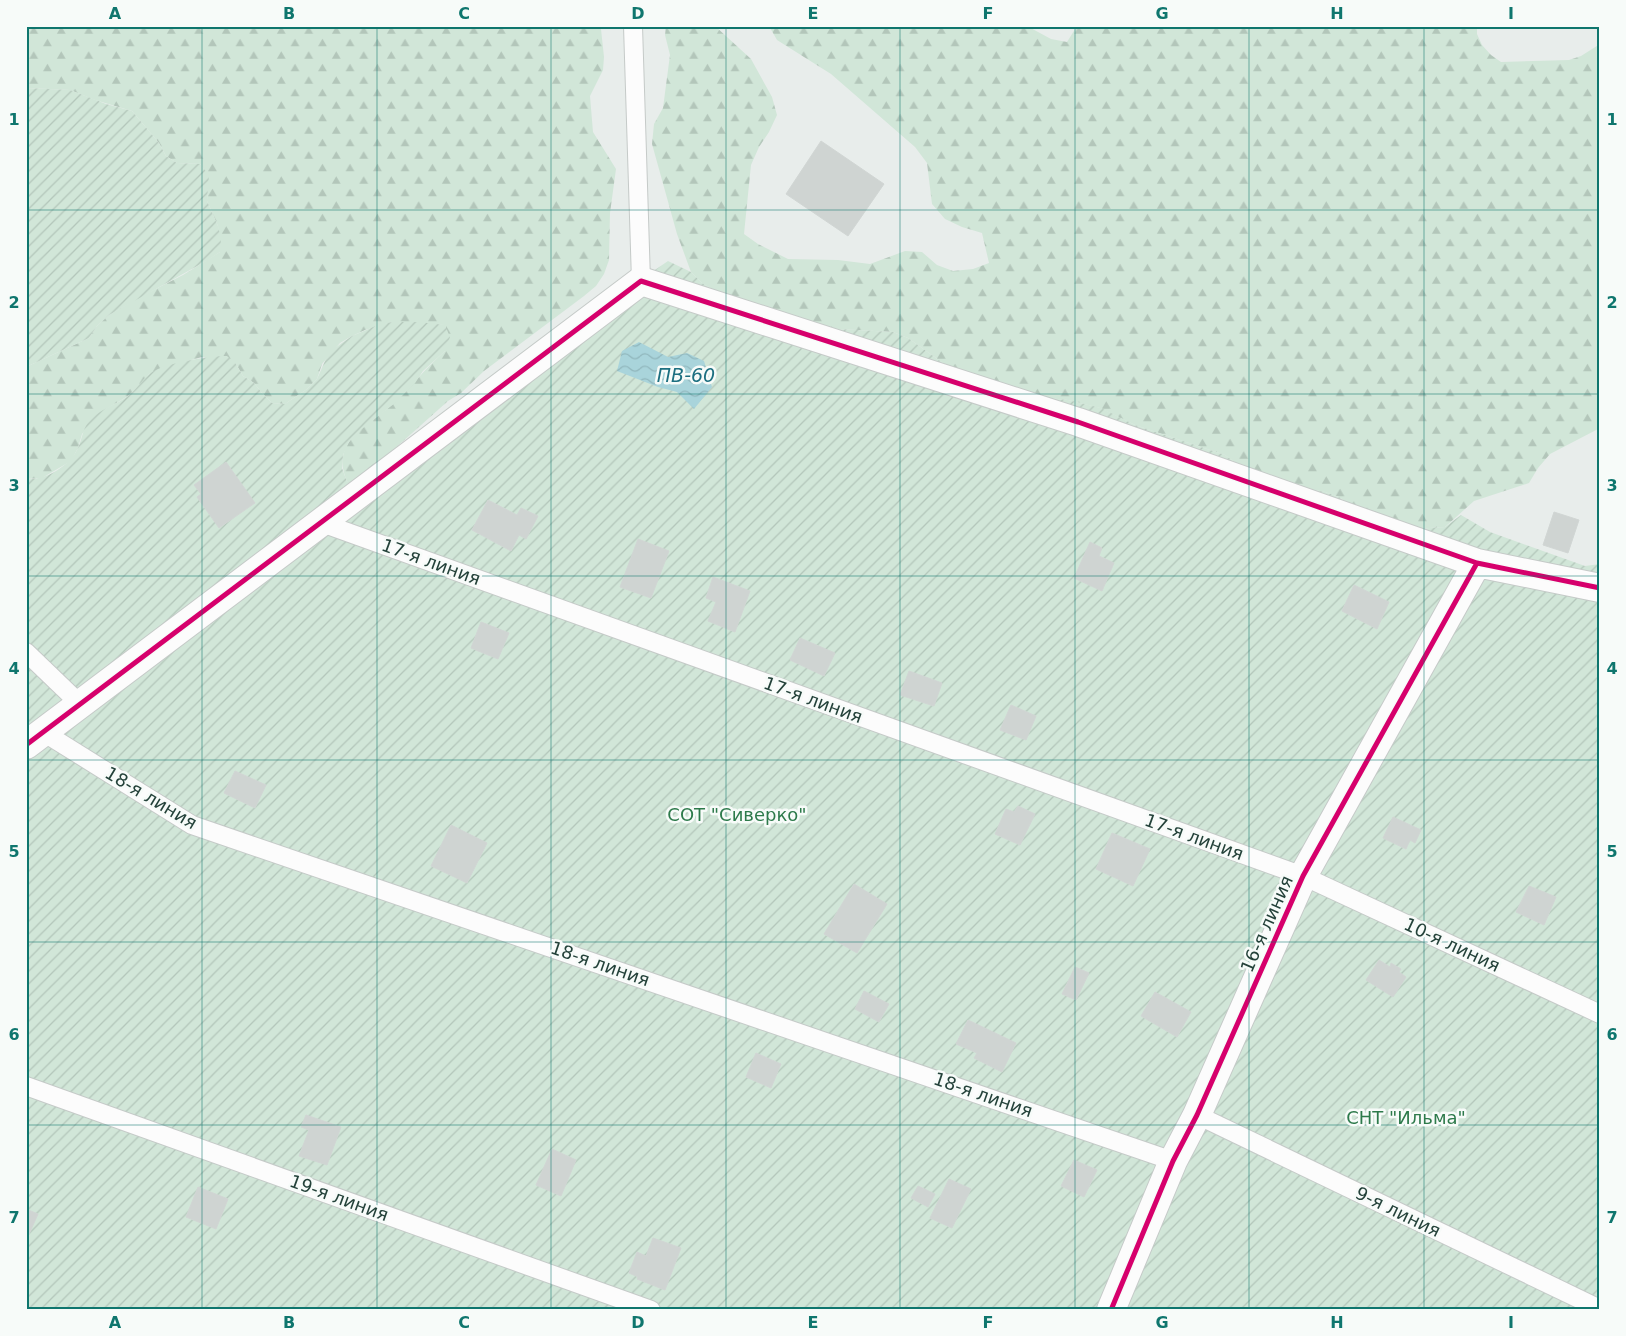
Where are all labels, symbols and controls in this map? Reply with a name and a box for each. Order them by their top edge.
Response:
text: A [109,4,122,23]
text: B [283,4,295,23]
text: C [458,4,470,23]
text: D [631,4,645,23]
text: E [808,4,818,23]
text: F [983,4,993,23]
text: G [1155,4,1169,23]
text: H [1330,4,1344,23]
text: I [1508,4,1514,23]
text: 1 [8,110,20,129]
text: 1 [1606,110,1618,129]
text: 2 [8,293,20,312]
text: 2 [1606,293,1618,312]
water label: ПВ-60 [657,364,715,386]
text: 3 [8,476,20,495]
text: 3 [1606,476,1618,495]
street label: 17-я линия [379,534,483,589]
text: 4 [8,659,20,678]
text: 4 [1606,659,1618,678]
street label: 17-я линия [761,672,865,727]
street label: 18-я линия [102,762,201,833]
park label: СОТ "Сиверко" [667,804,807,825]
street label: 17-я линия [1142,809,1246,864]
text: 5 [8,842,20,861]
text: 5 [1606,842,1618,861]
street label: 16-я линия [1236,872,1297,975]
street label: 10-я линия [1401,913,1504,976]
street label: 18-я линия [548,937,652,990]
text: 6 [8,1025,20,1044]
text: 6 [1606,1025,1618,1044]
street label: 18-я линия [931,1068,1035,1121]
park label: СНТ "Ильма" [1346,1107,1466,1128]
street label: 19-я линия [287,1170,391,1225]
street label: 9-я линия [1352,1182,1444,1241]
text: 7 [8,1208,20,1227]
text: 7 [1606,1208,1618,1227]
text: A [109,1313,122,1332]
text: B [283,1313,295,1332]
text: C [458,1313,470,1332]
text: D [631,1313,645,1332]
text: E [808,1313,818,1332]
text: F [983,1313,993,1332]
text: G [1155,1313,1169,1332]
text: H [1330,1313,1344,1332]
text: I [1508,1313,1514,1332]

